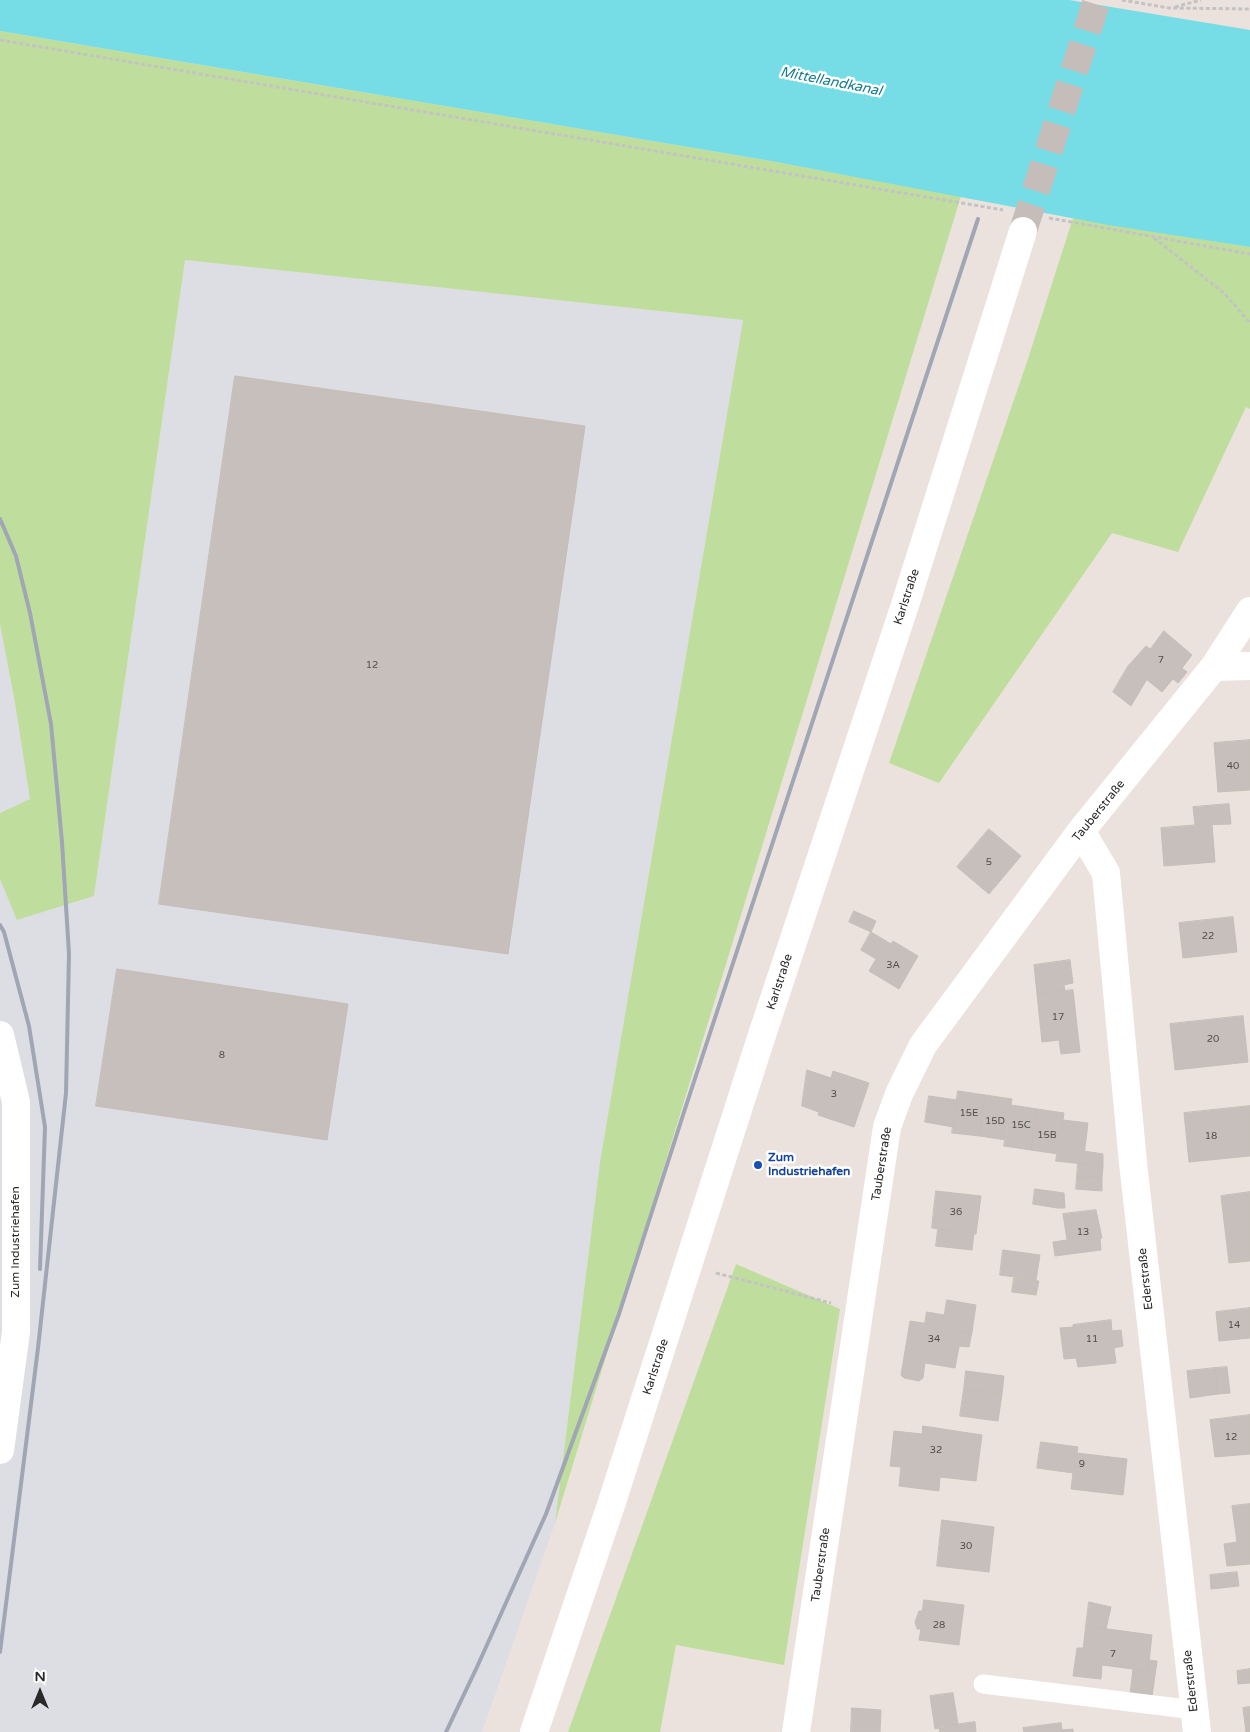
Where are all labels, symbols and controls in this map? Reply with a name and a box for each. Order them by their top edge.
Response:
water label: Mittellandkanal [779,64,883,100]
street label: Karlstraße [891,567,923,627]
house number: 7 [1158,654,1164,666]
house number: 12 [366,659,378,671]
house number: 40 [1227,760,1239,772]
street label: Tauberstraße [1070,777,1128,845]
house number: 5 [986,856,992,868]
house number: 22 [1202,930,1214,942]
street label: Karlstraße [764,952,796,1012]
house number: 3A [886,959,900,971]
house number: 17 [1052,1011,1064,1023]
house number: 20 [1207,1033,1219,1045]
house number: 8 [219,1049,225,1061]
house number: 3 [831,1088,837,1100]
house number: 15E [960,1107,978,1119]
house number: 15D [985,1115,1005,1127]
house number: 15C [1011,1119,1031,1131]
street label: Tauberstraße [869,1126,895,1202]
house number: 15B [1037,1129,1057,1141]
house number: 18 [1205,1130,1217,1142]
place label: Zum Industriehafen [768,1151,850,1179]
marker: Zum Industriehafen [752,1159,764,1171]
street label: Zum Industriehafen [9,1186,23,1298]
house number: 36 [950,1206,962,1218]
house number: 13 [1077,1226,1089,1238]
street label: Ederstraße [1136,1247,1156,1311]
house number: 14 [1228,1319,1240,1331]
house number: 34 [928,1333,940,1345]
house number: 11 [1086,1333,1098,1345]
street label: Karlstraße [640,1337,672,1397]
house number: 12 [1225,1431,1237,1443]
house number: 32 [930,1444,942,1456]
house number: 9 [1079,1458,1085,1470]
street label: Tauberstraße [809,1527,833,1603]
house number: 30 [960,1540,972,1552]
house number: 28 [933,1619,945,1631]
house number: 7 [1110,1648,1116,1660]
street label: Ederstraße [1181,1649,1201,1713]
north arrow [15,1667,65,1717]
text: N [34,1668,46,1685]

